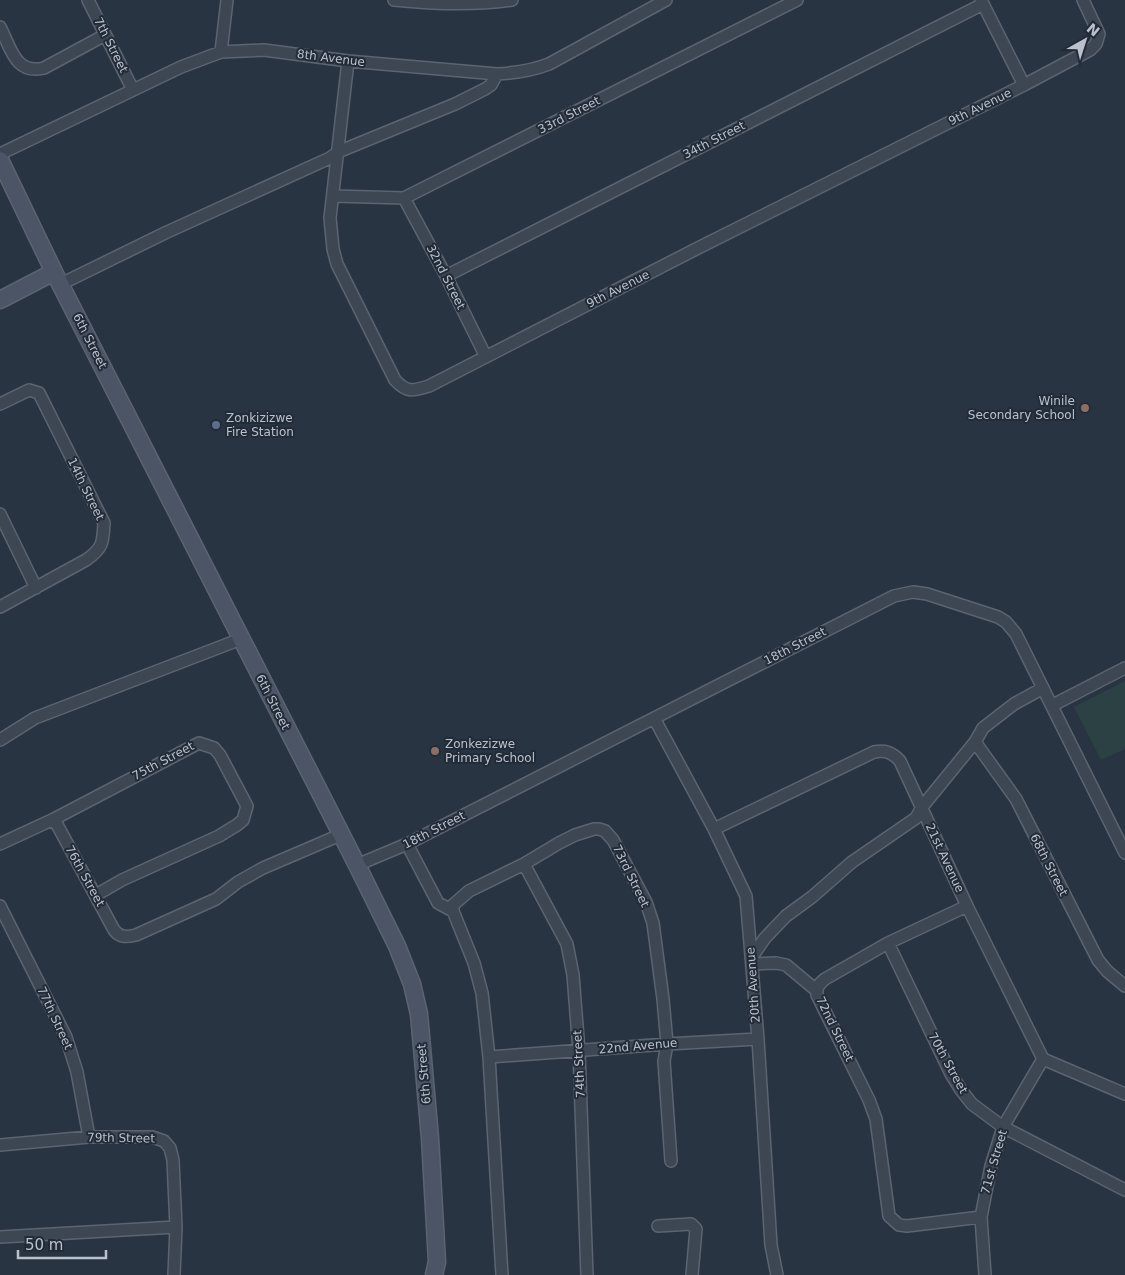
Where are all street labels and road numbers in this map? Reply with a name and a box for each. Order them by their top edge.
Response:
street label: 7th Street [91,15,131,75]
street label: 8th Avenue [296,47,366,69]
street label: 9th Avenue [946,86,1014,128]
street label: 33rd Street [536,93,603,137]
street label: 34th Street [681,118,748,162]
street label: 32nd Street [424,242,468,312]
street label: 9th Avenue [584,267,652,311]
street label: 6th Street [70,311,110,371]
street label: 14th Street [65,455,107,523]
street label: 18th Street [762,624,829,668]
street label: 6th Street [253,672,293,732]
street label: 75th Street [130,739,197,783]
street label: 18th Street [401,808,468,852]
street label: 21st Avenue [923,821,967,895]
street label: 68th Street [1027,832,1071,899]
street label: 73rd Street [610,842,652,910]
street label: 76th Street [62,843,108,909]
street label: 20th Avenue [743,947,763,1023]
street label: 77th Street [34,984,76,1052]
street label: 72nd Street [813,994,857,1064]
street label: 74th Street [570,1029,588,1098]
street label: 70th Street [925,1030,971,1096]
street label: 22nd Avenue [598,1036,678,1056]
street label: 6th Street [414,1043,434,1105]
street label: 71st Street [978,1128,1010,1196]
street label: 79th Street [87,1130,155,1146]

